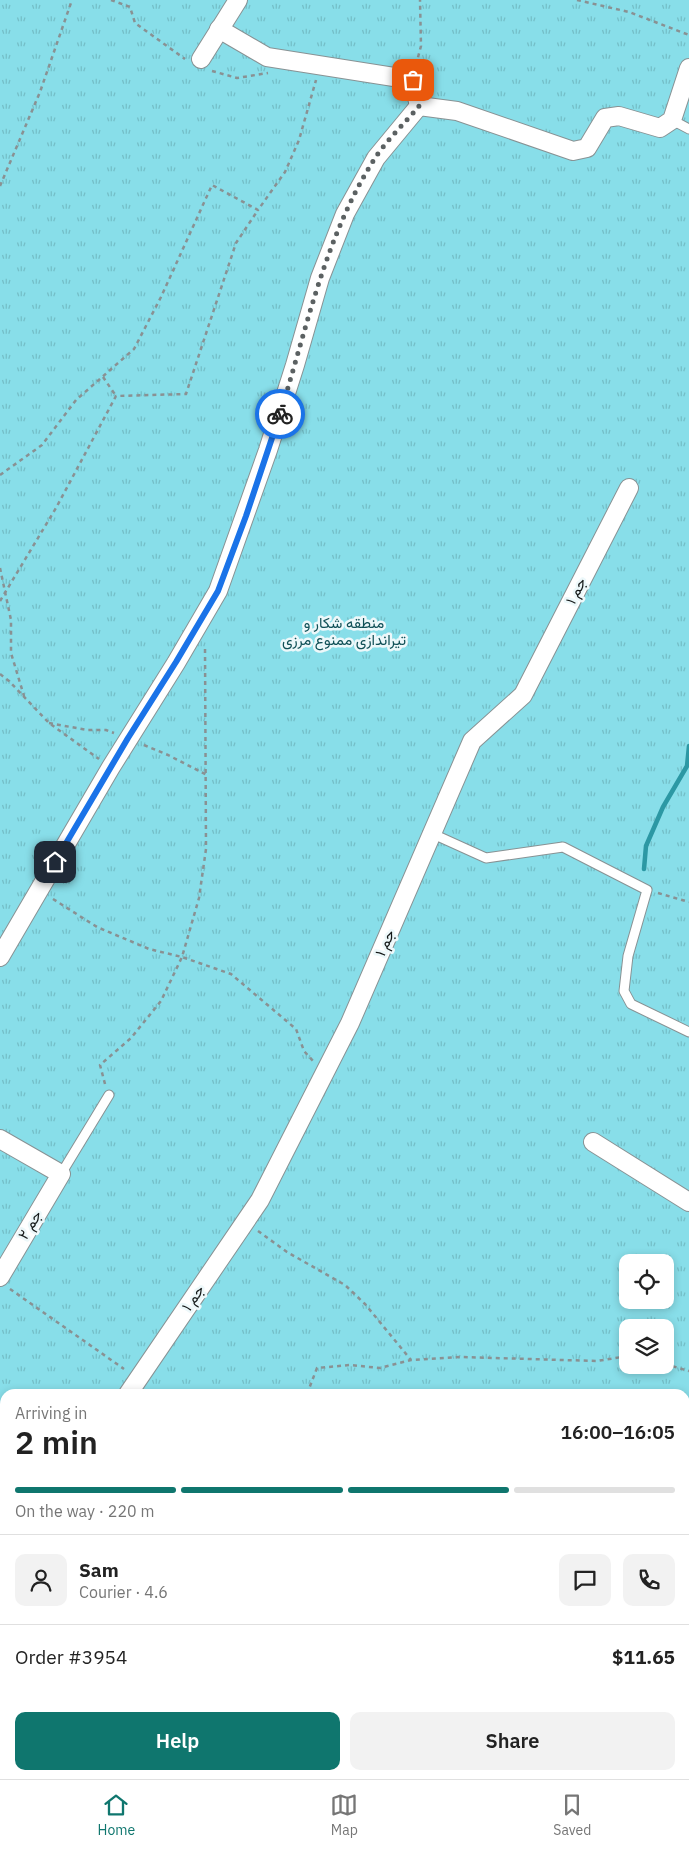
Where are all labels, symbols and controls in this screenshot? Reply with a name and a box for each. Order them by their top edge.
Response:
pin [392,59,434,101]
icon: bag [399,66,427,94]
courier [255,389,305,439]
icon: bike [266,400,294,428]
street label: جم ۱ [561,574,591,608]
park label: منطقه شکار و تیراندازی ممنوع مرزی [282,613,407,651]
pin [34,841,76,883]
icon: home [41,848,69,876]
street label: جم ۱ [370,926,400,960]
street label: جم ۲ [13,1207,47,1243]
map controls [619,1254,674,1374]
button: locate [619,1254,674,1309]
street label: جم ۱ [177,1281,209,1315]
button: layers [619,1319,674,1374]
text: Arriving in [15,1403,87,1423]
text: 16:00–16:05 [561,1420,675,1444]
text: 2 min [15,1421,98,1463]
text: On the way · 220 m [15,1501,154,1521]
button: person [15,1554,67,1606]
button: chat [559,1554,611,1606]
button: phone [623,1554,675,1606]
text: Sam [79,1558,119,1582]
text: Courier · 4.6 [79,1582,168,1602]
text: Order #3954 [15,1645,127,1669]
text: $11.65 [612,1645,675,1669]
button: Help [15,1712,340,1770]
button: Share [350,1712,675,1770]
tab: Home [98,1791,135,1839]
tab: Map [330,1791,358,1839]
tab: Saved [553,1791,591,1839]

